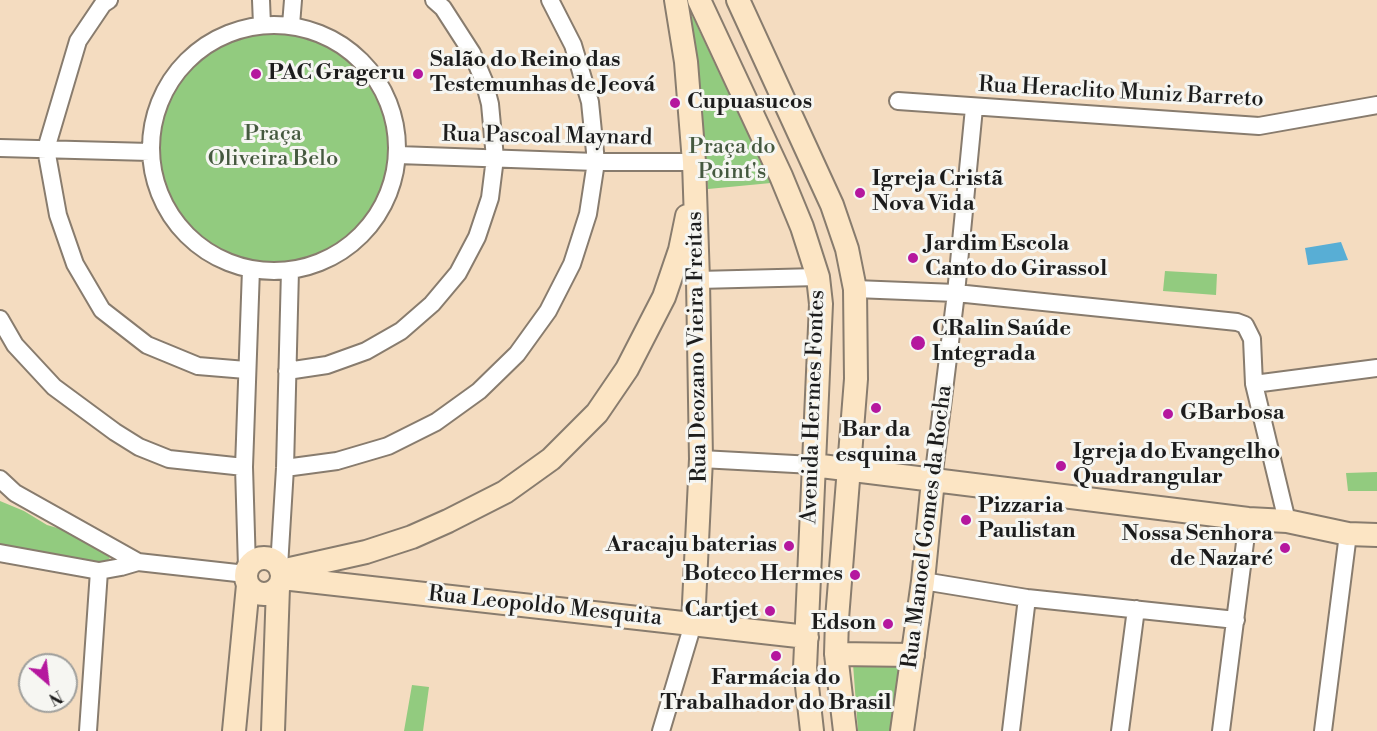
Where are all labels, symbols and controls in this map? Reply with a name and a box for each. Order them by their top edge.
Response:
place label: Salão do Reino das Testemunhas de Jeová [430,48,655,100]
place label: PAC Grageru [268,61,405,87]
marker: PAC Grageru [249,67,263,81]
marker: Salão do Reino das Testemunhas de Jeová [411,67,425,81]
street label: Rua Heraclito Muniz Barreto [978,72,1264,114]
place label: Cupuasucos [687,90,812,116]
marker: Cupuasucos [668,96,682,110]
park label: Praça Oliveira Belo [208,122,338,174]
street label: Rua Pascoal Maynard [441,122,653,152]
park label: Praça do Point's [688,135,776,186]
place label: Igreja Cristã Nova Vida [872,167,1003,218]
marker: Igreja Cristã Nova Vida [853,186,867,200]
street label: Rua Deozano Vieira Freitas [682,211,714,483]
place label: Jardim Escola Canto do Girassol [925,232,1107,284]
marker: Jardim Escola Canto do Girassol [906,251,920,265]
street label: Avenida Hermes Fontes [797,289,831,525]
place label: CRalin Saúde Integrada [932,317,1071,368]
marker: CRalin Saúde Integrada [909,334,927,352]
street label: Rua Manoel Gomes da Rocha [898,384,958,670]
marker: Bar da esquina [869,401,883,415]
place label: GBarbosa [1180,401,1285,427]
marker: GBarbosa [1161,407,1175,421]
place label: Bar da esquina [835,418,917,470]
place label: Igreja do Evangelho Quadrangular [1073,440,1280,492]
marker: Igreja do Evangelho Quadrangular [1054,459,1068,473]
place label: Pizzaria Paulistan [978,494,1076,546]
marker: Pizzaria Paulistan [959,513,973,527]
place label: Nossa Senhora de Nazaré [1122,522,1273,574]
place label: Aracaju baterias [606,533,777,559]
marker: Aracaju baterias [782,539,796,553]
marker: Nossa Senhora de Nazaré [1278,541,1292,555]
place label: Boteco Hermes [683,562,843,588]
marker: Boteco Hermes [848,568,862,582]
street label: Rua Leopoldo Mesquita [427,582,663,632]
place label: Cartjet [684,598,758,624]
marker: Cartjet [763,604,777,618]
place label: Edson [811,611,876,637]
marker: Edson [881,617,895,631]
marker: Farmácia do Trabalhador do Brasil [769,649,783,663]
north arrow [18,653,78,713]
place label: Farmácia do Trabalhador do Brasil [660,666,892,718]
text: N [45,685,66,709]

